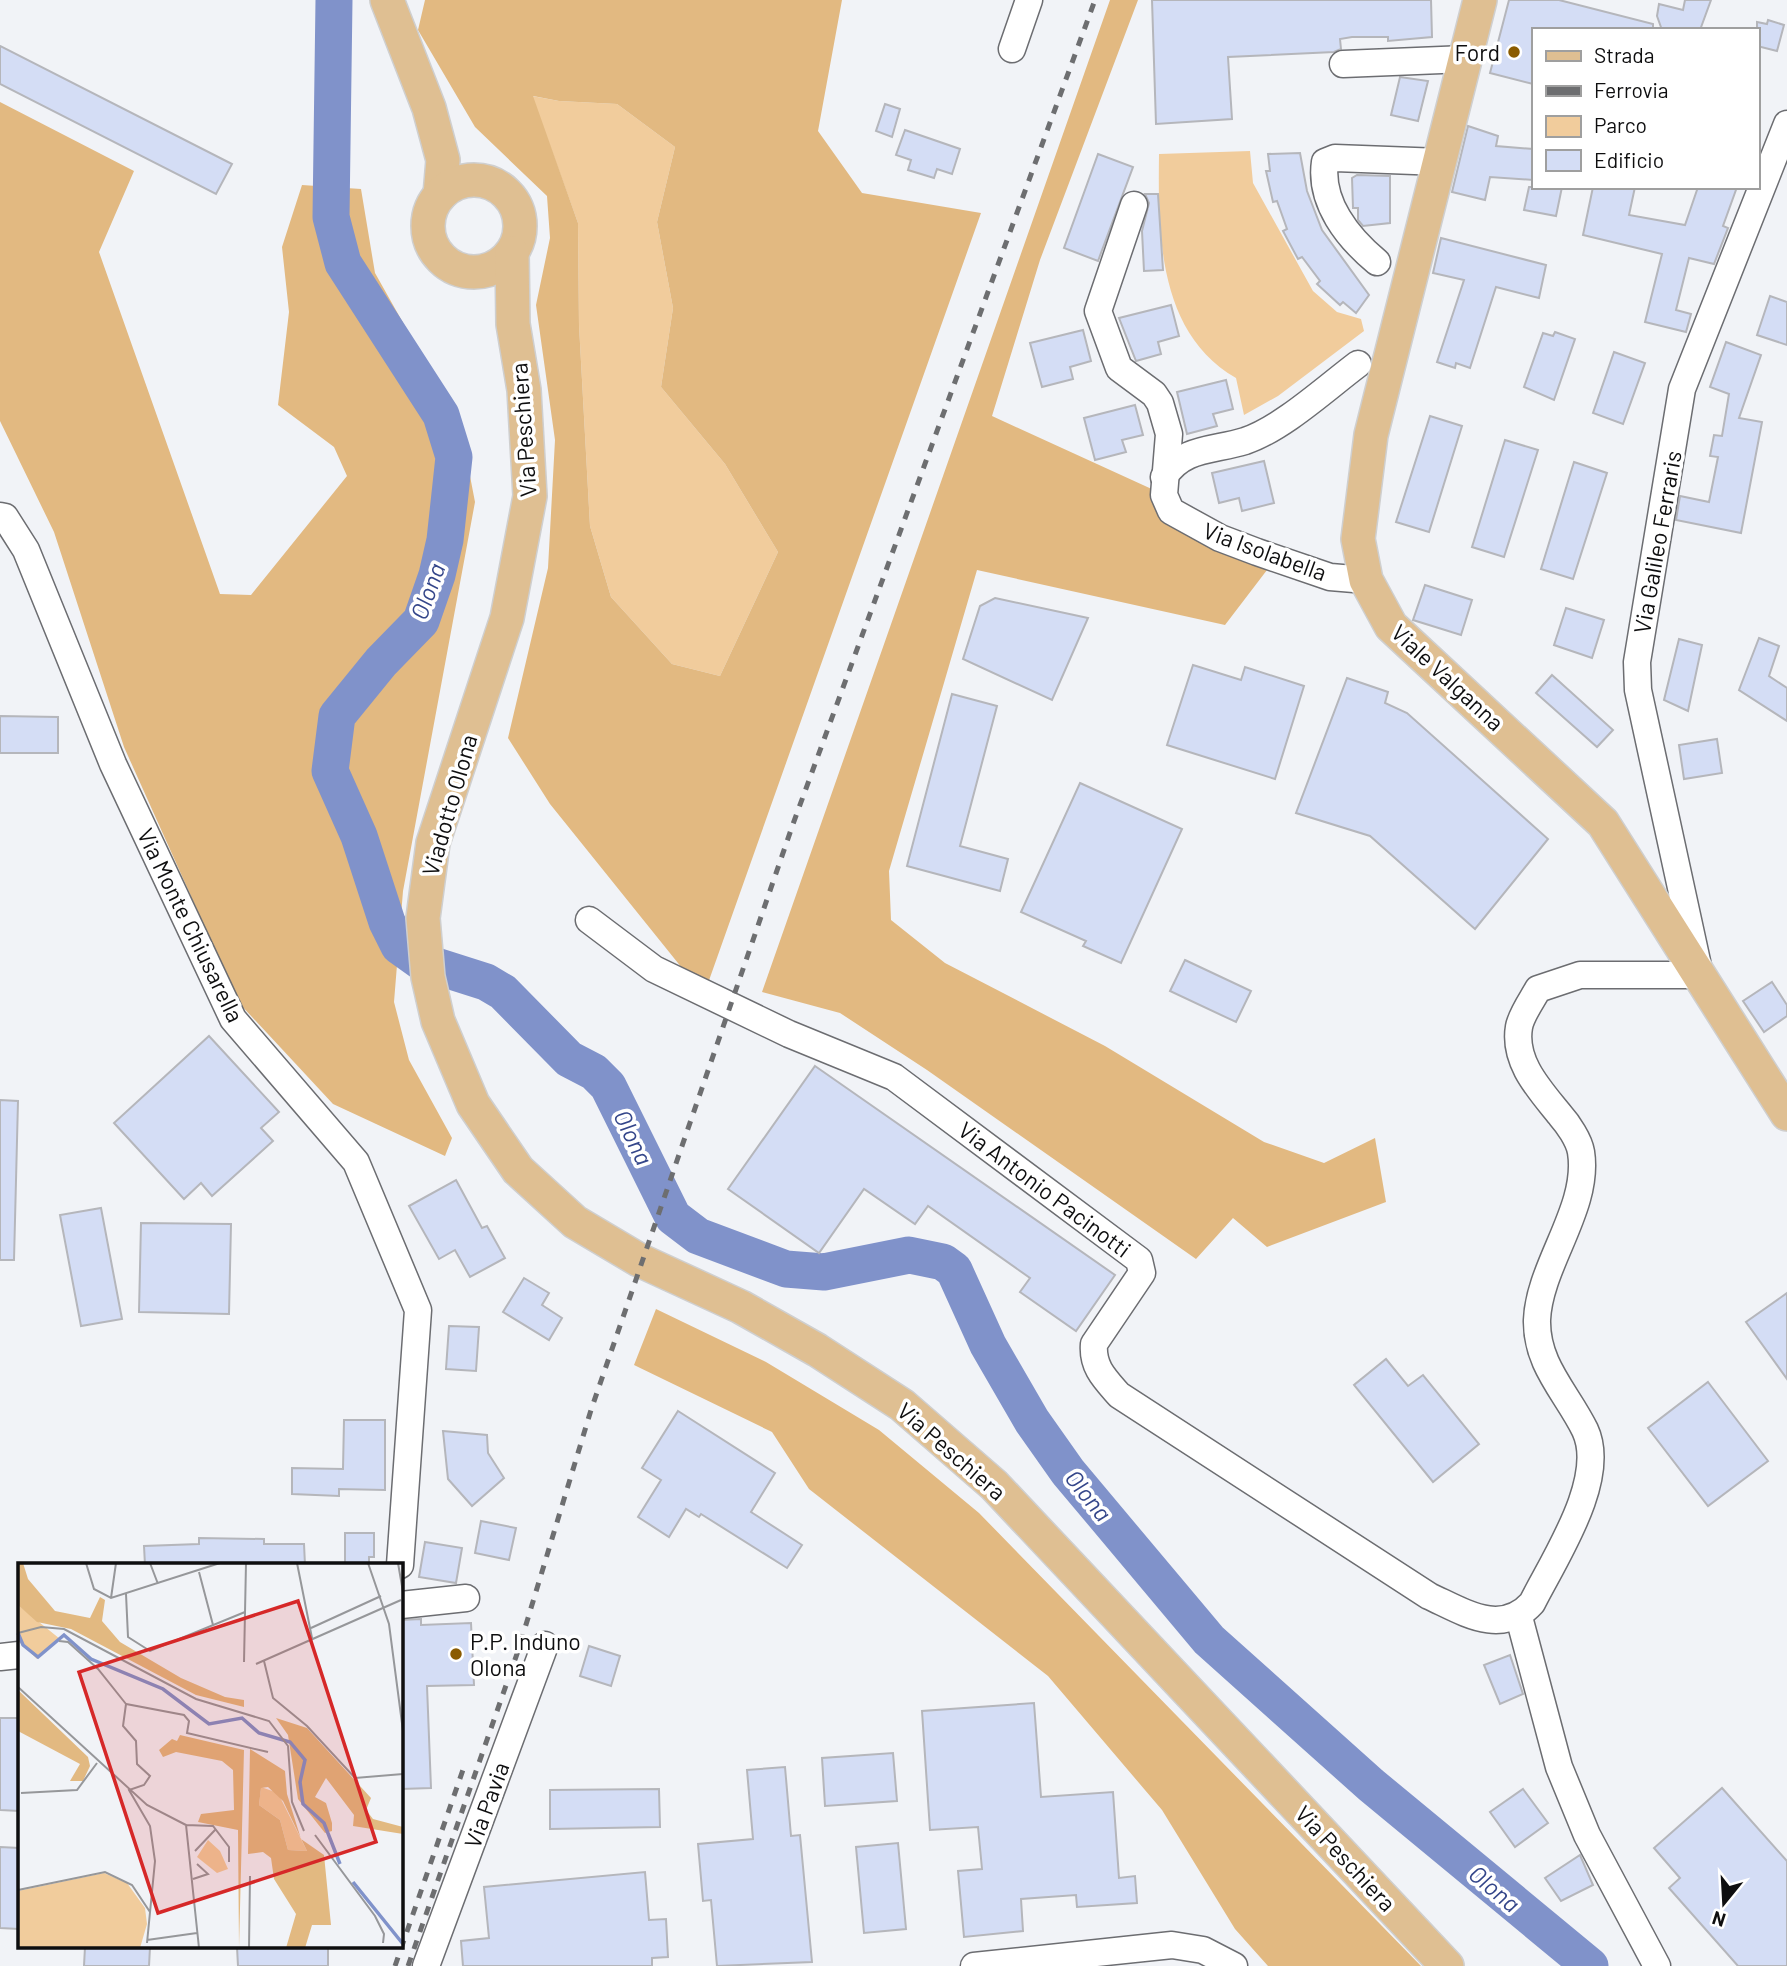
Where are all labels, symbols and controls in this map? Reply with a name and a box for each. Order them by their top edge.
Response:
legend [1532,28,1759,189]
place label: Ford [1455,38,1500,66]
text: Strada [1594,42,1654,67]
marker: Ford [1506,44,1522,60]
text: Ferrovia [1594,77,1669,102]
text: Parco [1594,112,1647,137]
text: Edificio [1594,147,1664,172]
street label: Via Peschiera [504,362,542,498]
street label: Via Galileo Ferraris [1627,448,1687,636]
street label: Via Isolabella [1199,516,1331,586]
water label: Olona [403,559,451,623]
street label: Viale Valganna [1386,618,1510,736]
street label: Viadotto Olona [415,731,483,879]
street label: Via Monte Chiusarella [132,823,250,1027]
water label: Olona [608,1105,660,1169]
street label: Via Antonio Pacinotti [953,1115,1137,1263]
street label: Via Peschiera [892,1396,1012,1506]
water label: Olona [1060,1463,1118,1527]
inset map [18,1563,402,1948]
place label: P.P. Induno Olona [470,1627,581,1681]
marker: P.P. Induno Olona [448,1646,464,1662]
street label: Via Pavia [458,1758,514,1852]
street label: Via Peschiera [1290,1799,1402,1917]
water label: Olona [1464,1858,1526,1918]
north arrow [1689,1868,1759,1938]
text: N [1709,1907,1728,1933]

